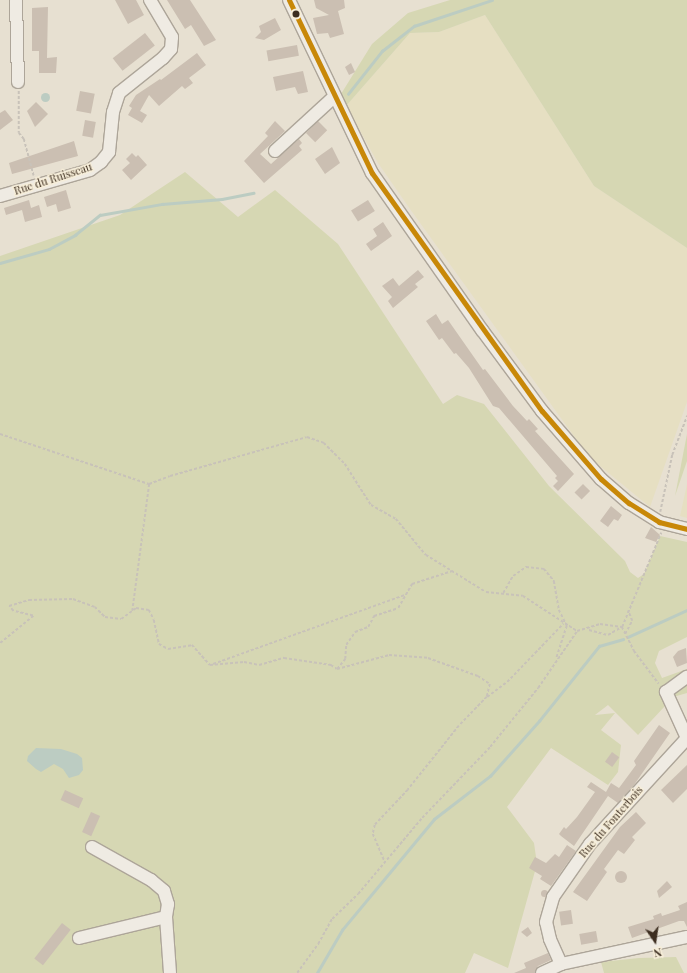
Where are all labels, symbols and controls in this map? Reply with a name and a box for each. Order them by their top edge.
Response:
unlabelled marker [291,9,301,19]
street label: Rue du Ruisseau [12,160,94,198]
street label: Rue du Fonterbois [576,784,646,860]
north arrow [635,921,675,961]
text: N [652,945,663,961]

